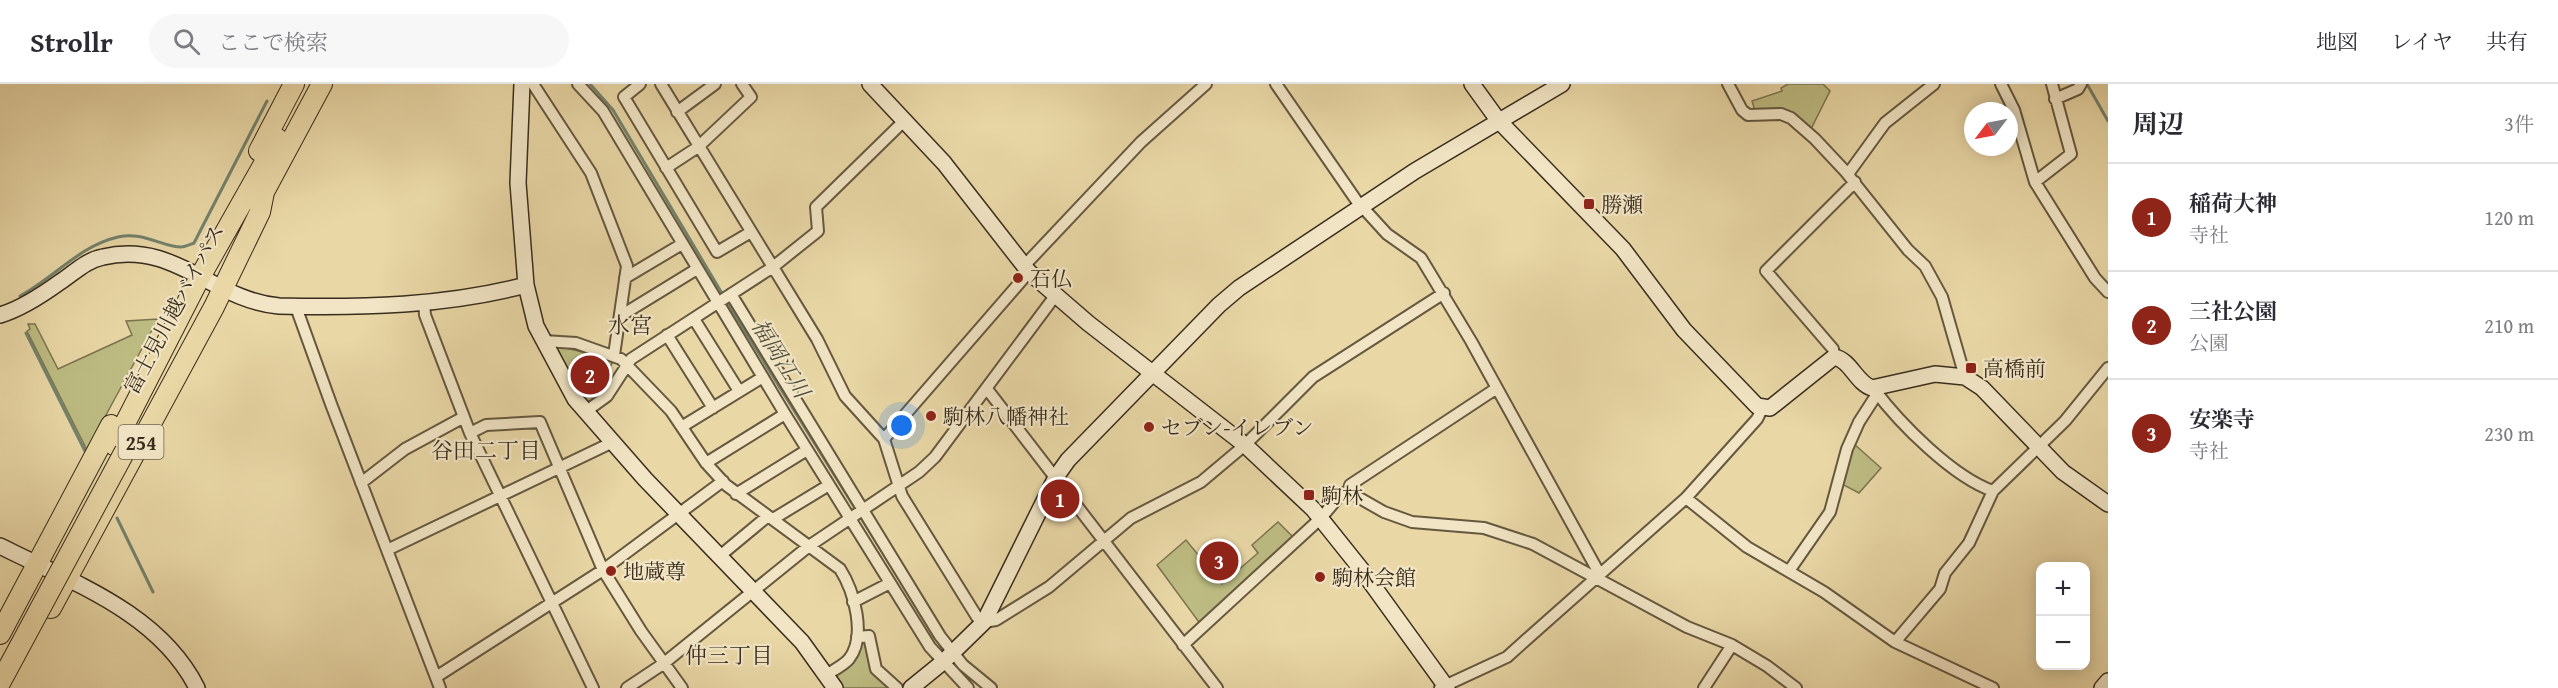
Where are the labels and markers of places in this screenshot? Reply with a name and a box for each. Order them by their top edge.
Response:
place label: 勝瀬 [1601,189,1643,220]
marker: 勝瀬 [1582,197,1596,211]
place label: 石仏 [1030,263,1072,294]
marker: 石仏 [1011,271,1025,285]
pin: 2 [570,352,610,398]
place label: 高橋前 [1983,353,2046,384]
marker: 高橋前 [1964,361,1978,375]
place label: 駒林八幡神社 [943,401,1069,432]
marker: 駒林八幡神社 [924,409,938,423]
place label: セブン-イレブン [1161,412,1314,443]
marker: セブン-イレブン [1142,420,1156,434]
pin: 1 [1040,476,1080,522]
place label: 駒林 [1321,480,1363,511]
marker: 駒林 [1302,488,1316,502]
pin: 3 [1200,538,1238,584]
place label: 地蔵尊 [623,556,686,587]
place label: 駒林会館 [1332,562,1416,593]
marker: 地蔵尊 [604,564,618,578]
marker: 駒林会館 [1313,570,1327,584]

